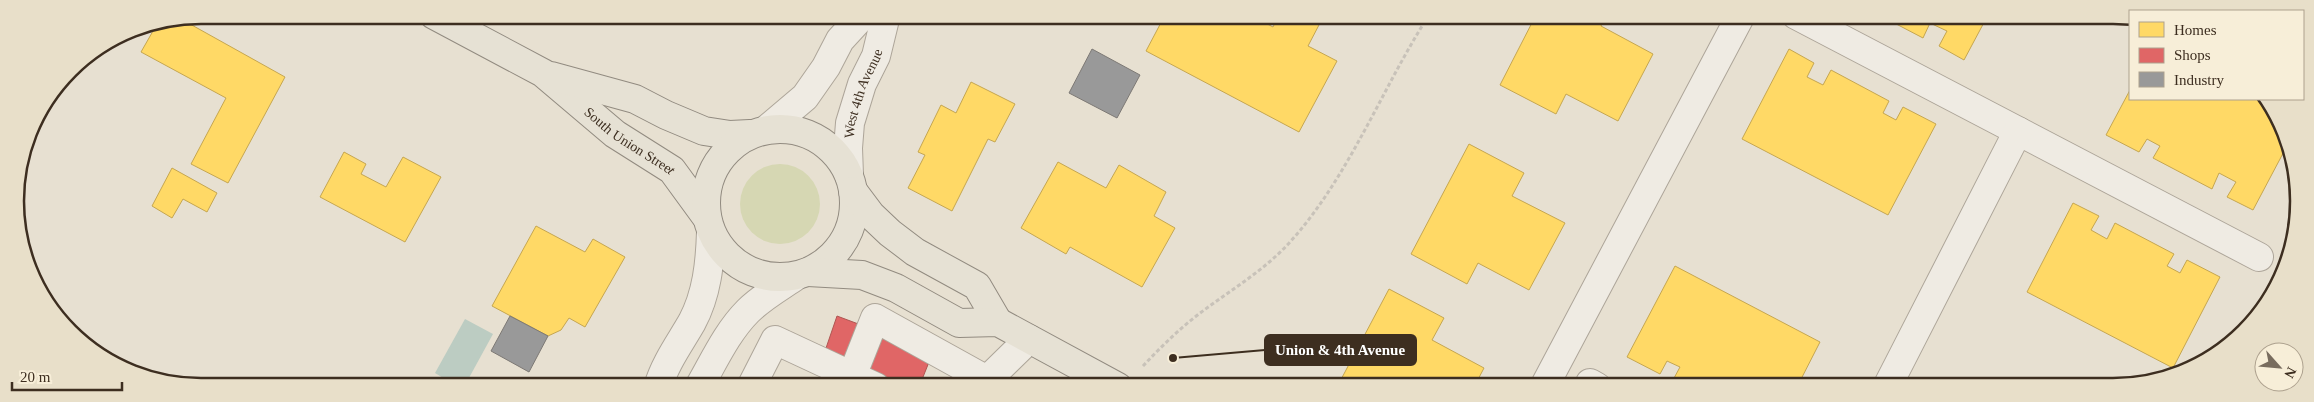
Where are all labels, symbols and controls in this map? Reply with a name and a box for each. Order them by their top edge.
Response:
legend [2129,10,2304,100]
text: Homes [2174,22,2217,38]
text: Shops [2174,47,2211,63]
street label: West 4th Avenue [842,48,885,139]
text: Industry [2174,72,2224,88]
street label: South Union Street [581,104,679,177]
callout: Union & 4th Avenue [1265,335,1416,365]
text: Union & 4th Avenue [1275,342,1405,358]
north arrow [2254,342,2304,392]
scale bar [12,360,122,392]
text: N [2281,365,2299,381]
text: 20 m [20,369,51,385]

